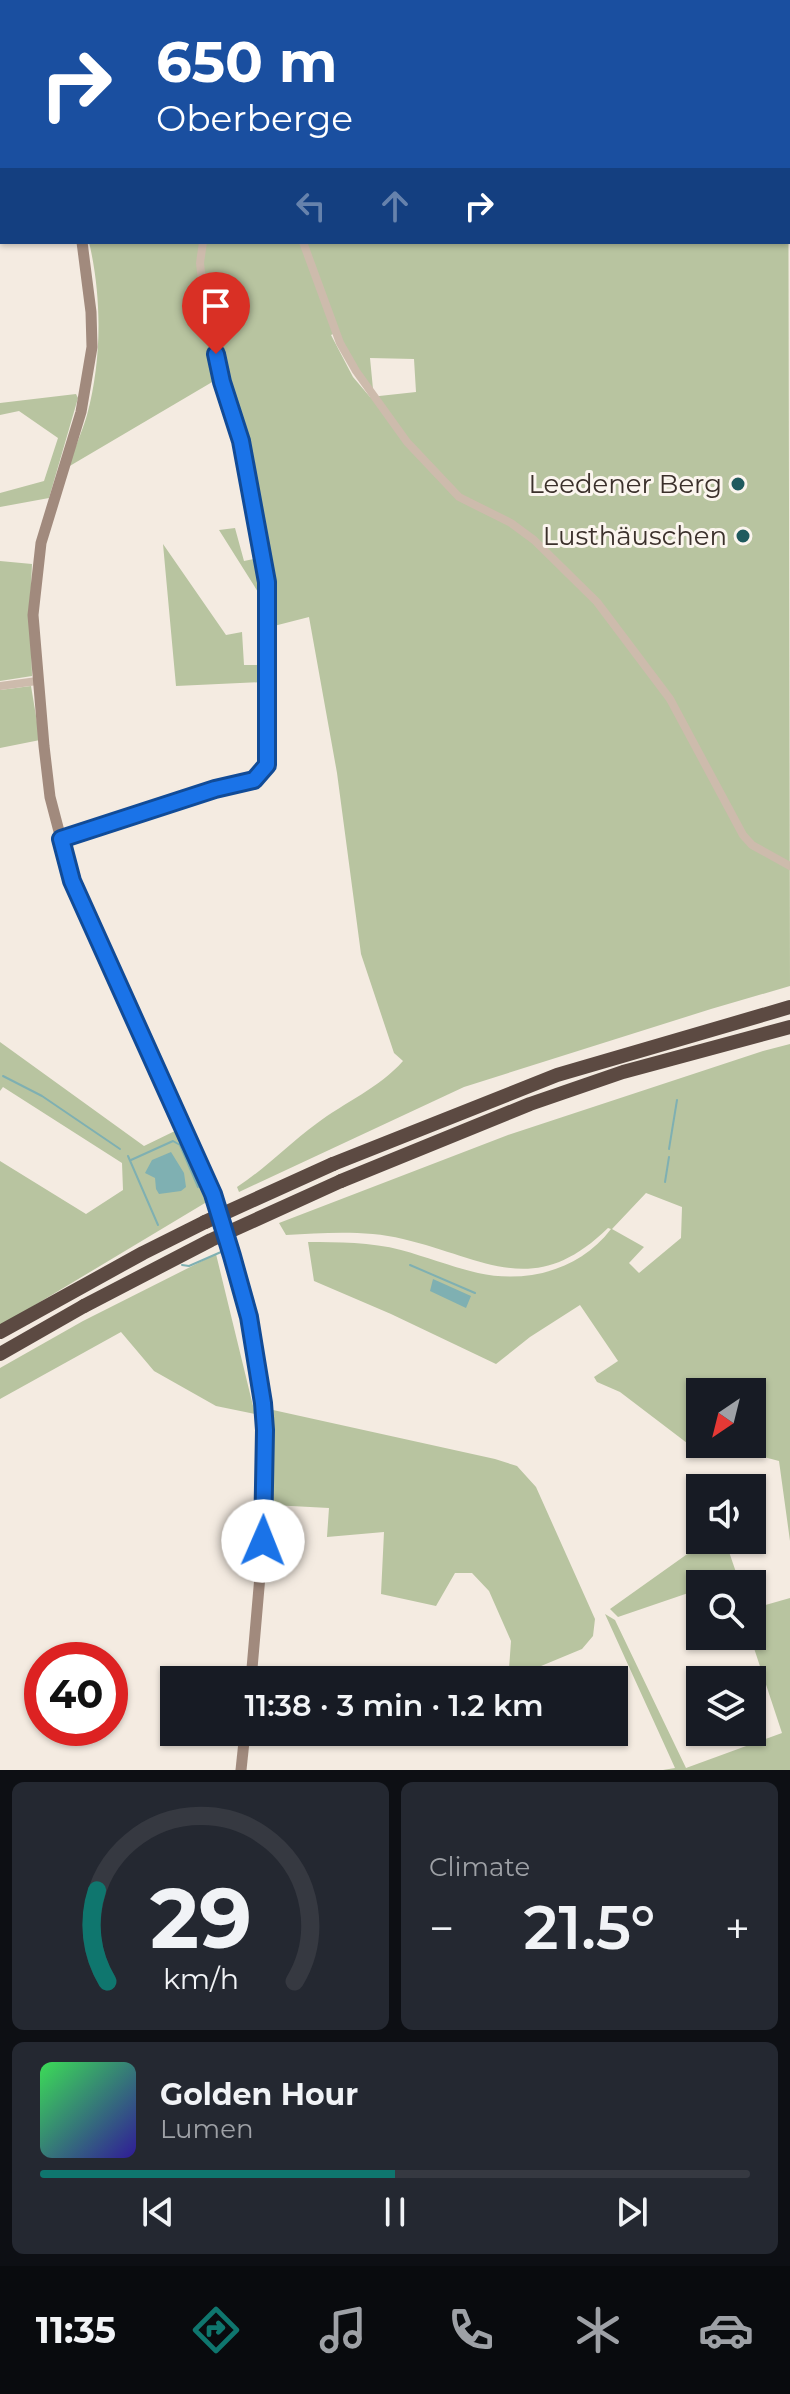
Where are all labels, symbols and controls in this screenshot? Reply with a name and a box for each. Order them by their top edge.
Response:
text: 650 m [156,28,338,96]
icon: right [24,32,128,136]
text: Oberberge [156,96,353,140]
icon: left [289,184,333,228]
icon: ahead [373,184,417,228]
icon: right [457,184,501,228]
pin [182,272,250,354]
icon: arrive [194,284,238,328]
place label: Leedener Berg [528,468,722,500]
marker: Leedener Berg [729,475,747,493]
place label: Lusthäuschen [543,520,727,552]
marker: Lusthäuschen [734,527,752,545]
north arrow [686,1378,766,1458]
map controls [686,1378,766,1746]
button: sound [686,1474,766,1554]
position arrow [221,1499,305,1583]
button: search [686,1570,766,1650]
speed limit sign: 40 [24,1642,128,1746]
button: layers [686,1666,766,1746]
text: 11:38 · 3 min · 1.2 km [244,1687,544,1724]
text: Climate [429,1851,530,1883]
text: 29 [149,1867,252,1969]
text: 21.5° [523,1891,656,1964]
text: − [429,1901,454,1955]
text: + [725,1901,750,1955]
text: km/h [162,1961,239,1996]
text: Golden Hour [160,2076,358,2113]
text: Lumen [160,2113,253,2145]
icon: previous [136,2190,180,2234]
icon: pause [373,2190,417,2234]
icon: next [610,2190,654,2234]
icon: directions [188,2302,244,2358]
icon: music [315,2302,371,2358]
icon: phone [443,2302,499,2358]
icon: climate [570,2302,626,2358]
icon: car [698,2302,754,2358]
text: 11:35 [36,2308,116,2352]

